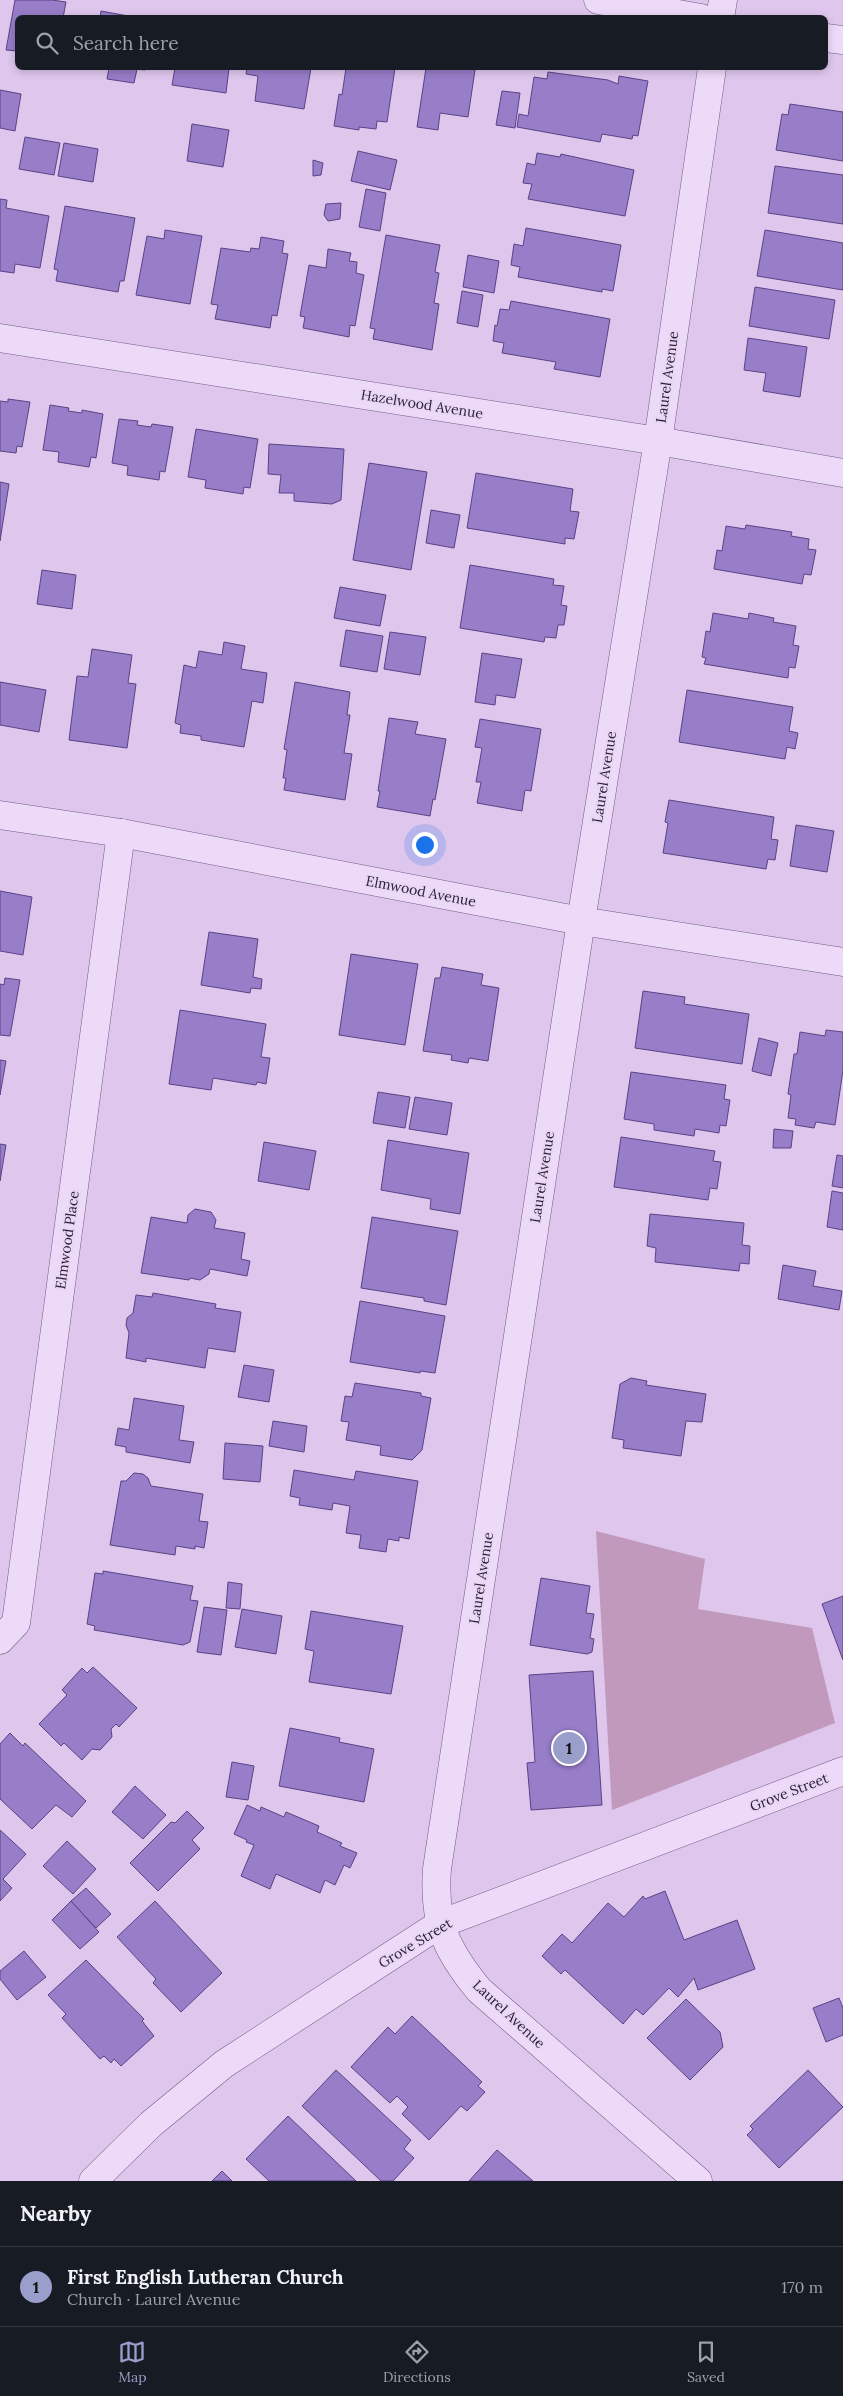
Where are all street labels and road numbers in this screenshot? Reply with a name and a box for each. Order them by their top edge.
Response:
street label: Laurel Avenue [652,330,682,424]
street label: Hazelwood Avenue [360,385,485,423]
street label: Laurel Avenue [588,730,620,824]
street label: Elmwood Avenue [364,871,478,911]
street label: Laurel Avenue [526,1130,558,1224]
street label: Elmwood Place [51,1189,83,1290]
street label: Laurel Avenue [465,1531,497,1625]
street label: Grove Street [747,1769,831,1815]
street label: Grove Street [375,1914,456,1972]
street label: Laurel Avenue [469,1976,549,2052]

